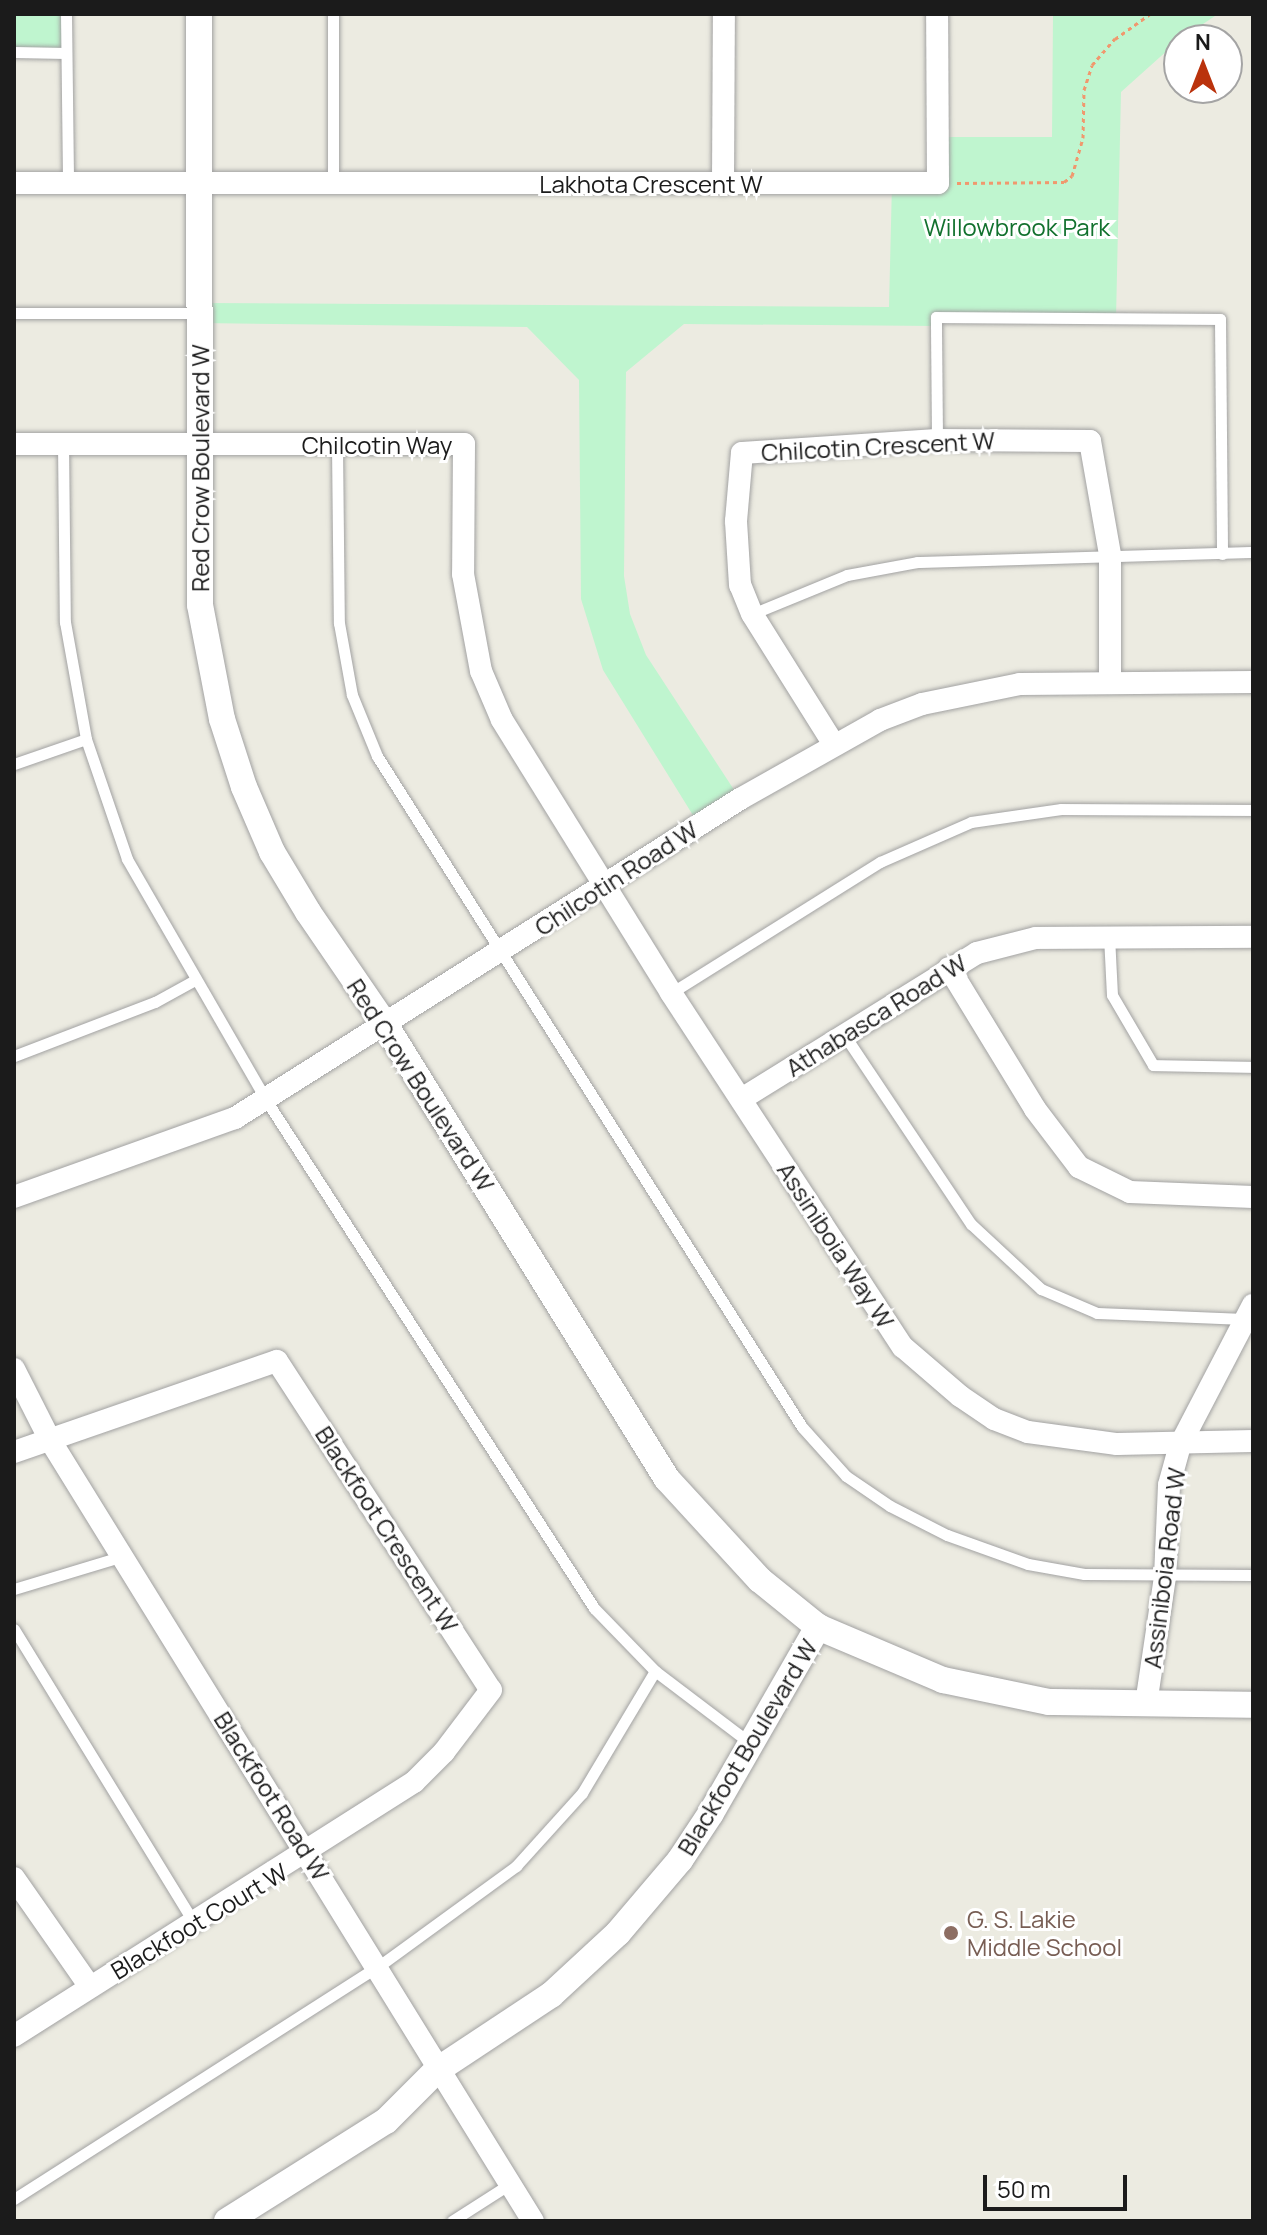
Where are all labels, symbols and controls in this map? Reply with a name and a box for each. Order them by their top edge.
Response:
north arrow [1163,24,1243,104]
text: N [1195,27,1211,57]
street label: Lakhota Crescent W [539,170,763,198]
park label: Willowbrook Park [924,213,1110,241]
street label: Red Crow Boulevard W [186,344,214,592]
street label: Chilcotin Crescent W [760,425,996,467]
street label: Chilcotin Way [302,431,452,459]
street label: Chilcotin Road W [529,815,703,941]
street label: Athabasca Road W [780,948,972,1082]
street label: Red Crow Boulevard W [341,973,501,1197]
street label: Assiniboia Way W [772,1157,900,1333]
street label: Blackfoot Crescent W [310,1421,464,1637]
street label: Assiniboia Road W [1137,1466,1191,1670]
street label: Blackfoot Boulevard W [671,1634,823,1860]
street label: Blackfoot Road W [208,1706,336,1886]
street label: Blackfoot Court W [106,1857,292,1985]
place label: G. S. Lakie Middle School [967,1905,1122,1961]
marker: G. S. Lakie Middle School [942,1924,960,1942]
scale bar [987,2159,1131,2209]
text: 50 m [997,2172,1051,2205]

